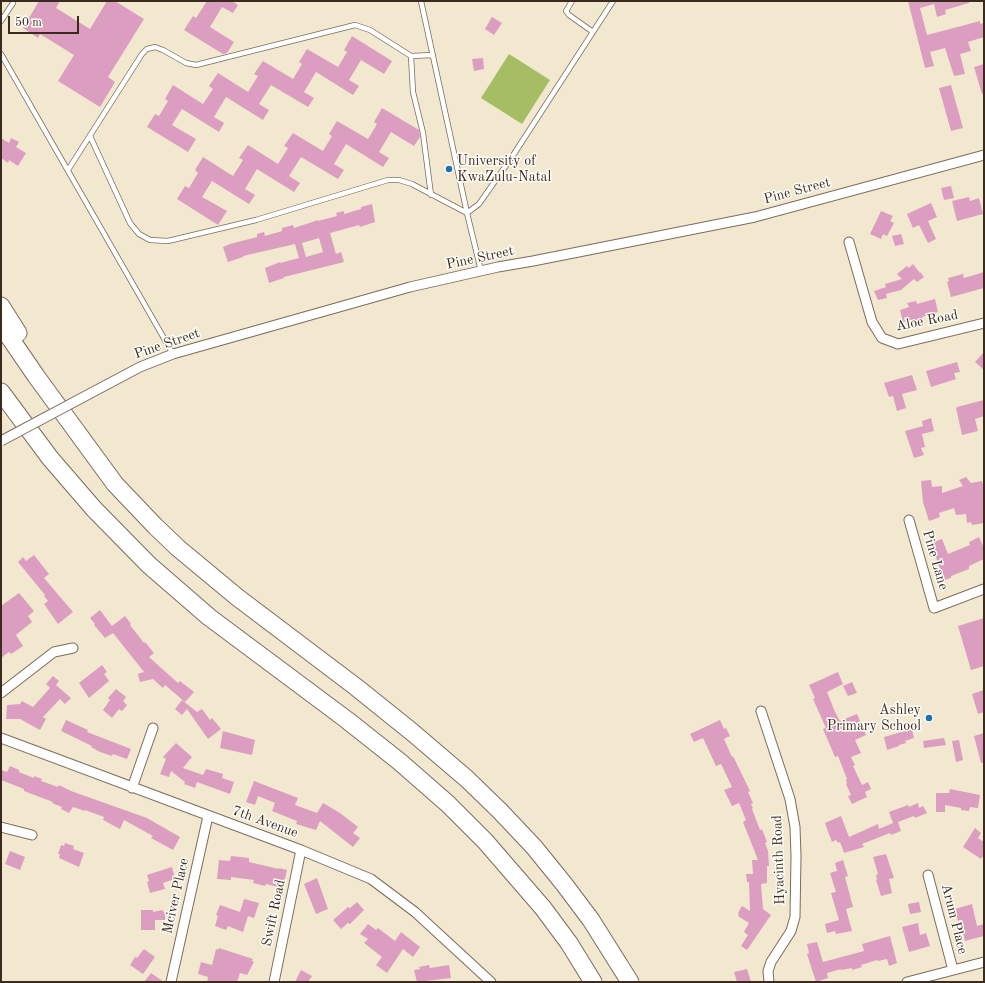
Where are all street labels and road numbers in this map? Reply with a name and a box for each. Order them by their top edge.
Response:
street label: Pine Street [762,174,832,208]
street label: Pine Street [445,243,515,273]
street label: Aloe Road [894,307,960,335]
street label: Pine Street [132,325,202,363]
street label: Pine Lane [918,528,952,592]
street label: 7th Avenue [230,802,300,842]
street label: Hyacinth Road [769,815,789,905]
street label: Mciver Place [159,856,193,936]
street label: Swift Road [259,878,289,948]
street label: Arum Place [937,882,971,956]

